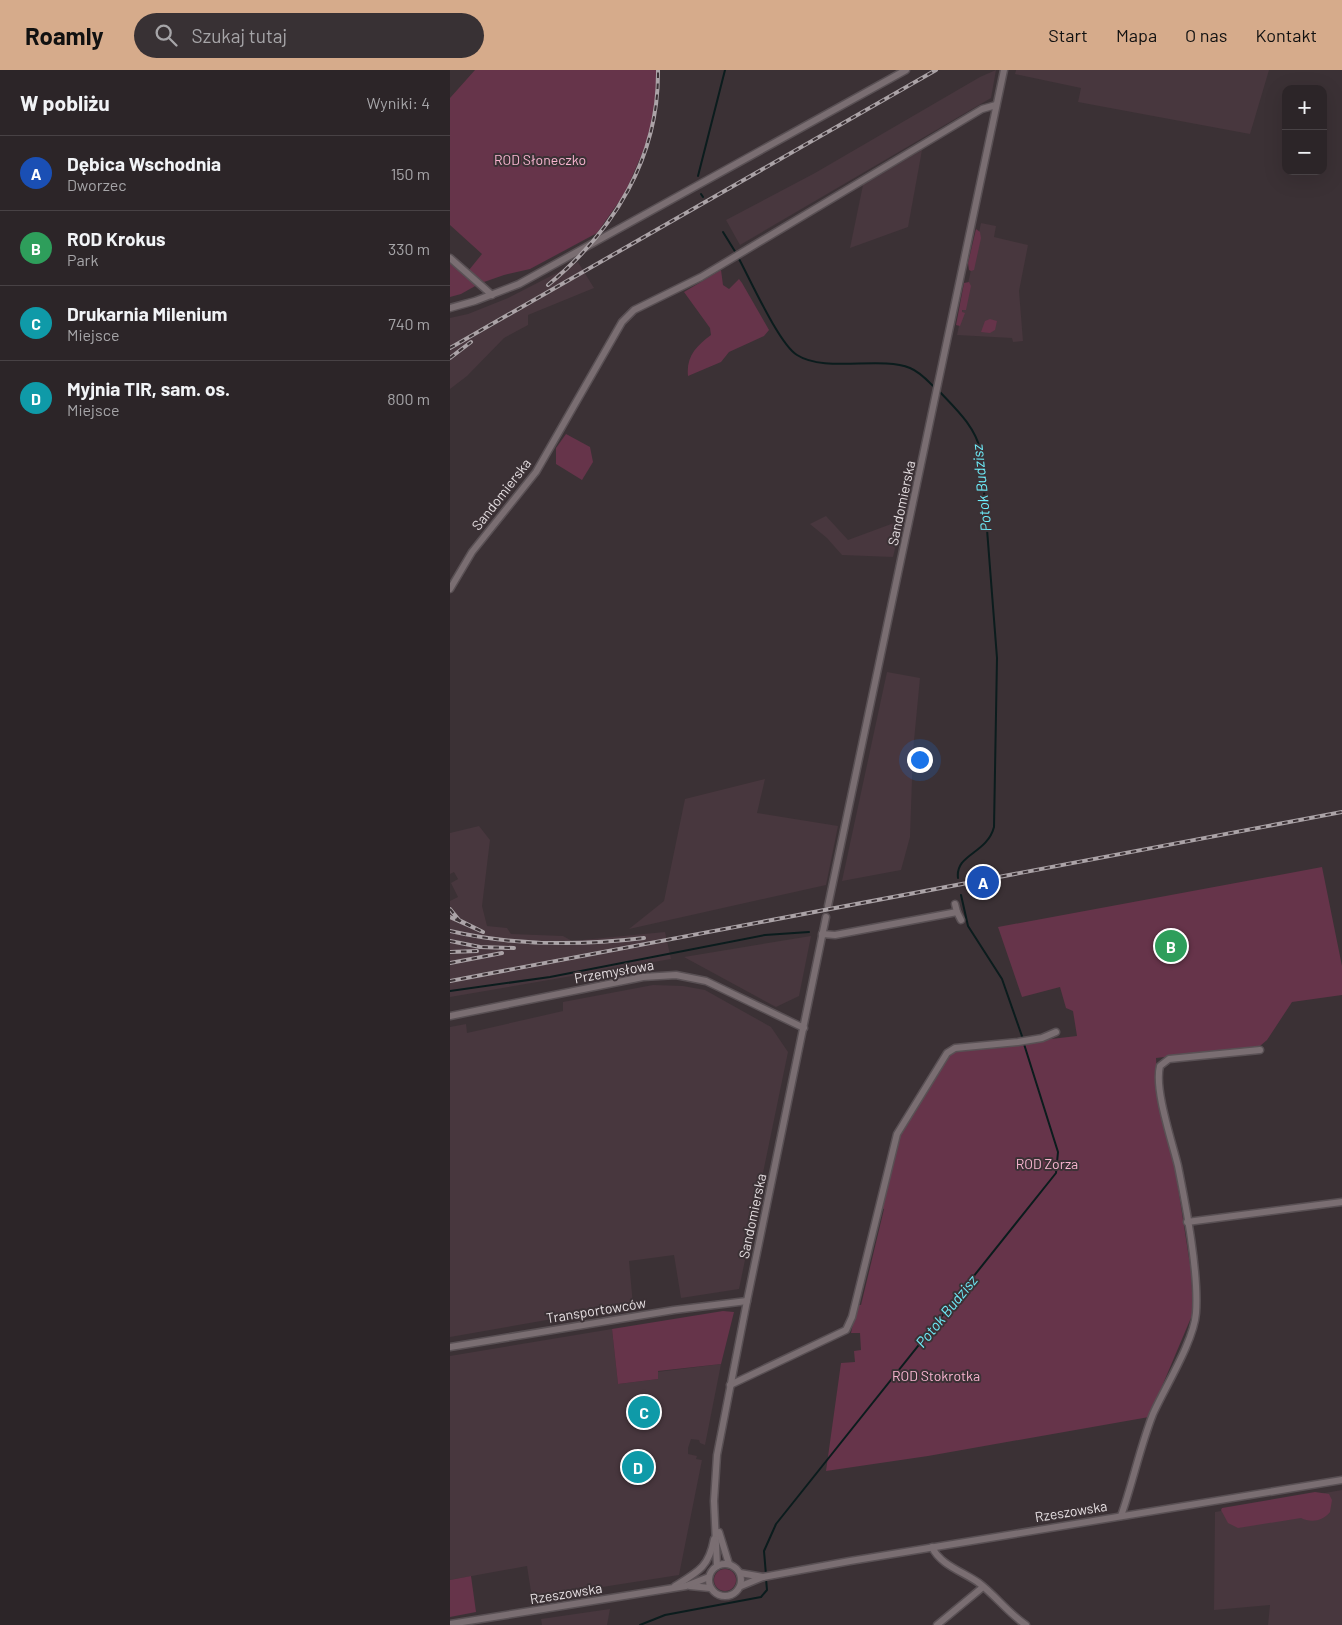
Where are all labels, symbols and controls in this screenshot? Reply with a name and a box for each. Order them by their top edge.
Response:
search box [134,13,484,58]
text: Roamly [25,21,104,50]
icon: search [152,21,180,49]
text: Szukaj tutaj [192,24,287,47]
text: Start [1048,24,1088,46]
text: Mapa [1116,24,1157,46]
text: O nas [1185,24,1227,46]
text: Kontakt [1255,24,1317,46]
map controls [1282,85,1327,175]
button: + [1282,85,1327,130]
text: W pobliżu [20,90,110,115]
text: Wyniki: 4 [366,93,430,112]
button: − [1282,130,1327,175]
park label: ROD Słoneczko [494,151,586,168]
text: Dębica Wschodnia [67,152,221,175]
text: A [31,164,41,183]
text: 150 m [391,164,430,183]
text: Dworzec [67,175,127,194]
text: ROD Krokus [67,227,166,250]
text: B [31,239,41,258]
text: 330 m [388,239,430,258]
text: Park [67,250,98,269]
text: Drukarnia Milenium [67,302,227,325]
text: C [31,314,41,333]
text: 740 m [388,314,430,333]
text: Miejsce [67,325,119,344]
text: Myjnia TIR, sam. os. [67,377,230,400]
text: D [31,389,41,408]
text: 800 m [387,389,430,408]
text: Miejsce [67,400,119,419]
water label: Potok Budzisz [967,443,995,533]
street label: Sandomierska [468,455,534,533]
street label: Sandomierska [884,459,918,547]
your location [907,747,933,773]
pin: A [967,863,999,901]
pin: B [1155,927,1187,965]
street label: Przemysłowa [573,956,655,986]
park label: ROD Zorza [1016,1155,1078,1172]
street label: Sandomierska [735,1172,769,1260]
water label: Potok Budzisz [911,1271,981,1351]
street label: Transportowców [545,1294,647,1326]
park label: ROD Stokrotka [892,1367,980,1384]
pin: C [628,1393,660,1431]
pin: D [622,1448,654,1486]
street label: Rzeszowska [1034,1497,1108,1525]
street label: Rzeszowska [529,1579,603,1607]

